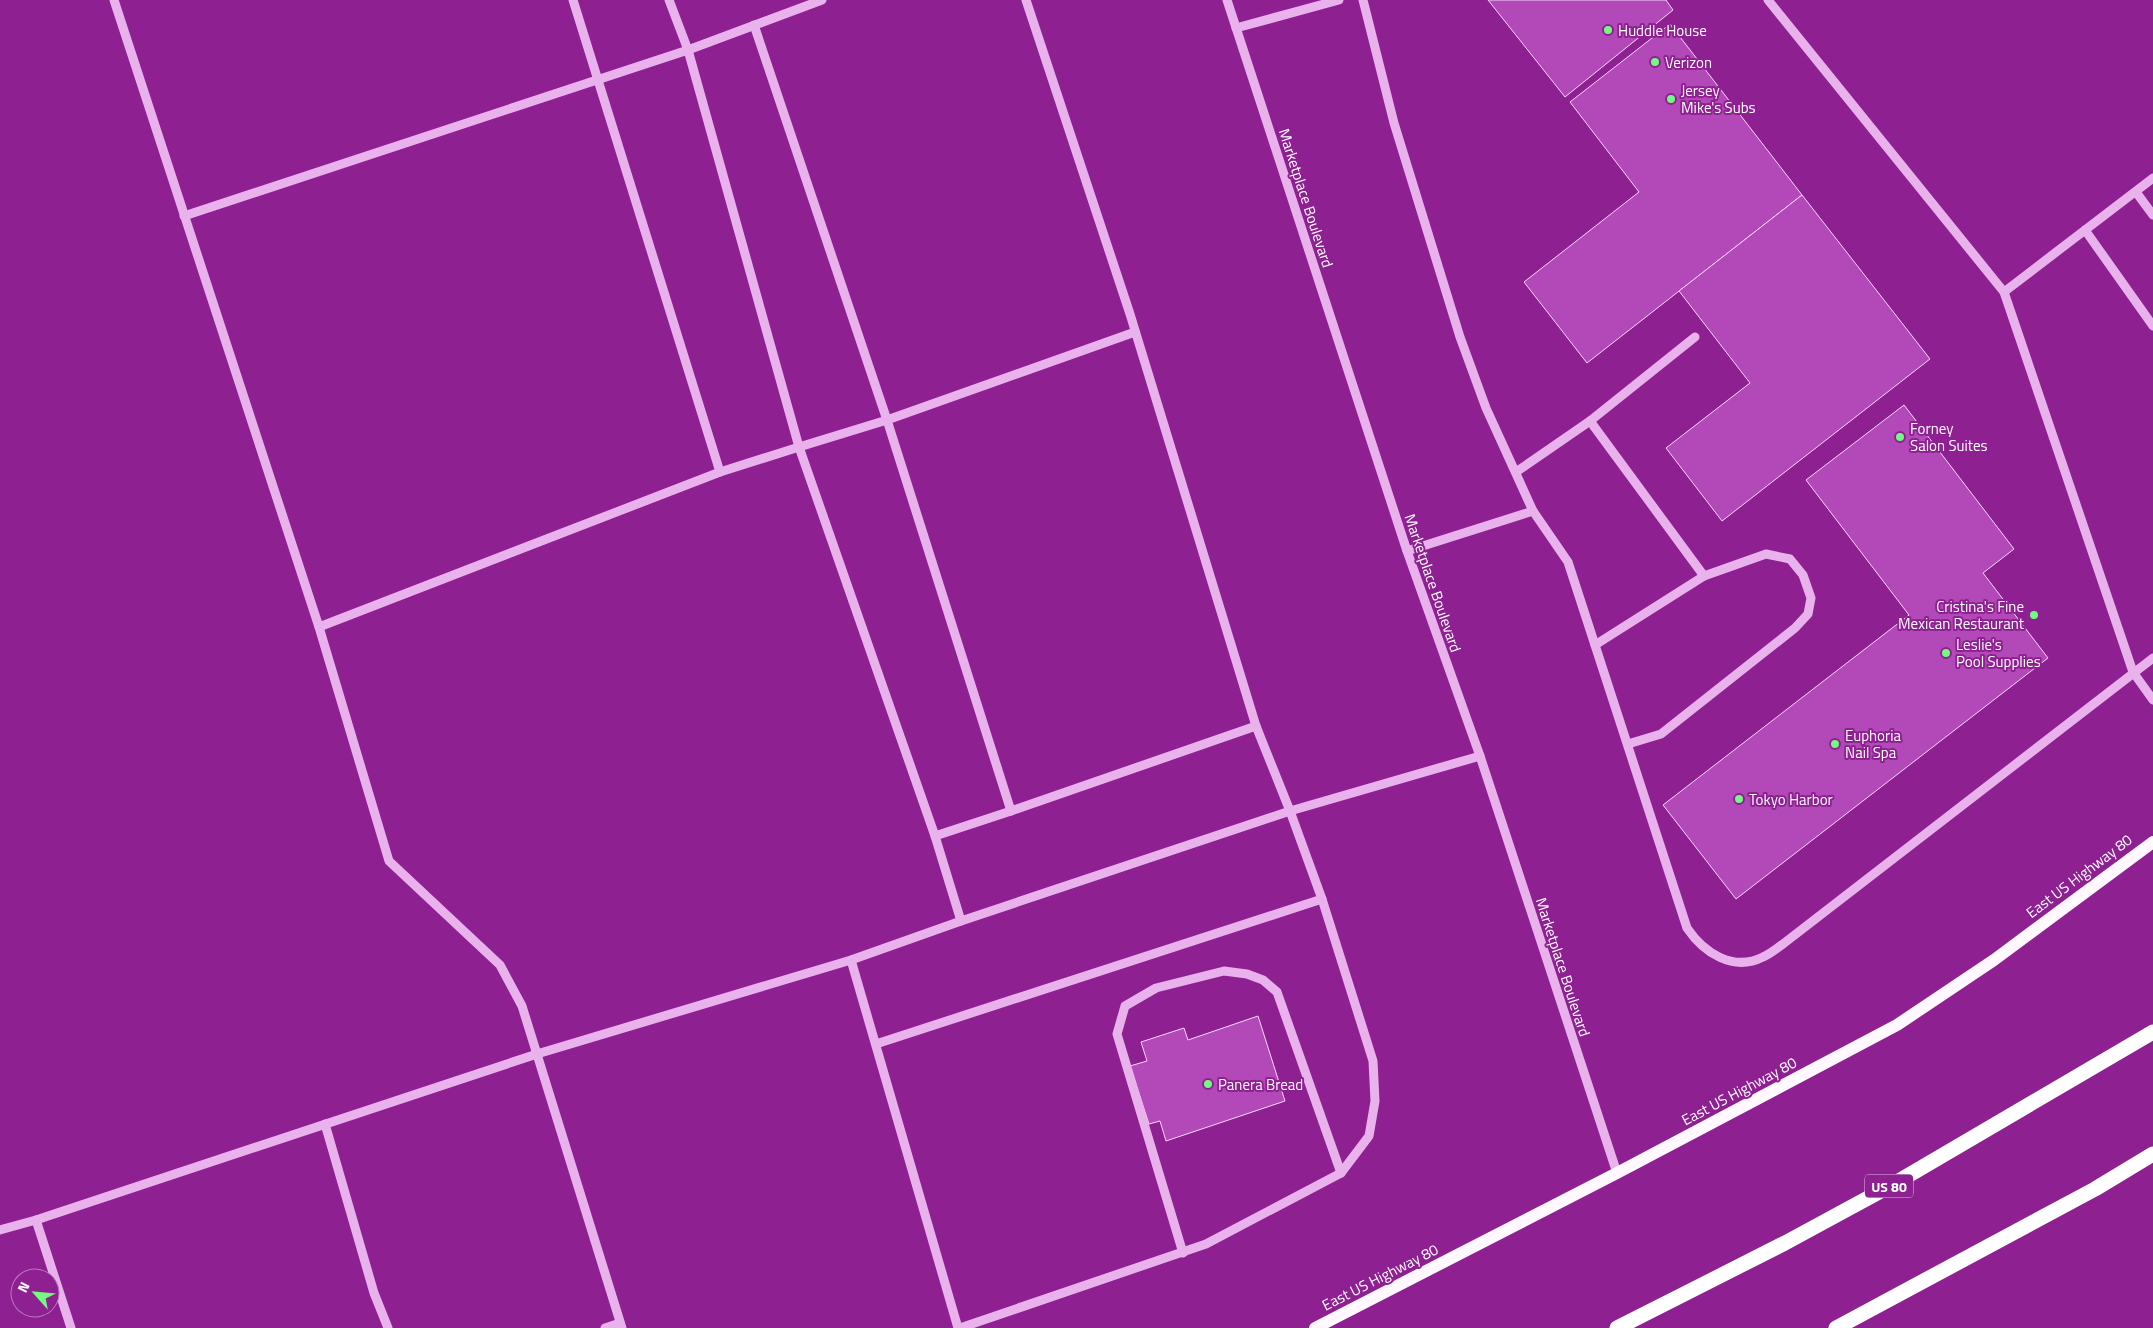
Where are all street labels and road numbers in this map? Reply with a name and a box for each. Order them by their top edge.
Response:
street label: Marketplace Boulevard [1273,126,1339,270]
street label: Marketplace Boulevard [1399,511,1467,655]
street label: East US Highway 80 [2021,828,2137,924]
street label: Marketplace Boulevard [1530,895,1596,1039]
street label: East US Highway 80 [1677,1051,1801,1131]
road number: US 80 [1865,1174,1913,1198]
street label: East US Highway 80 [1318,1238,1442,1316]

